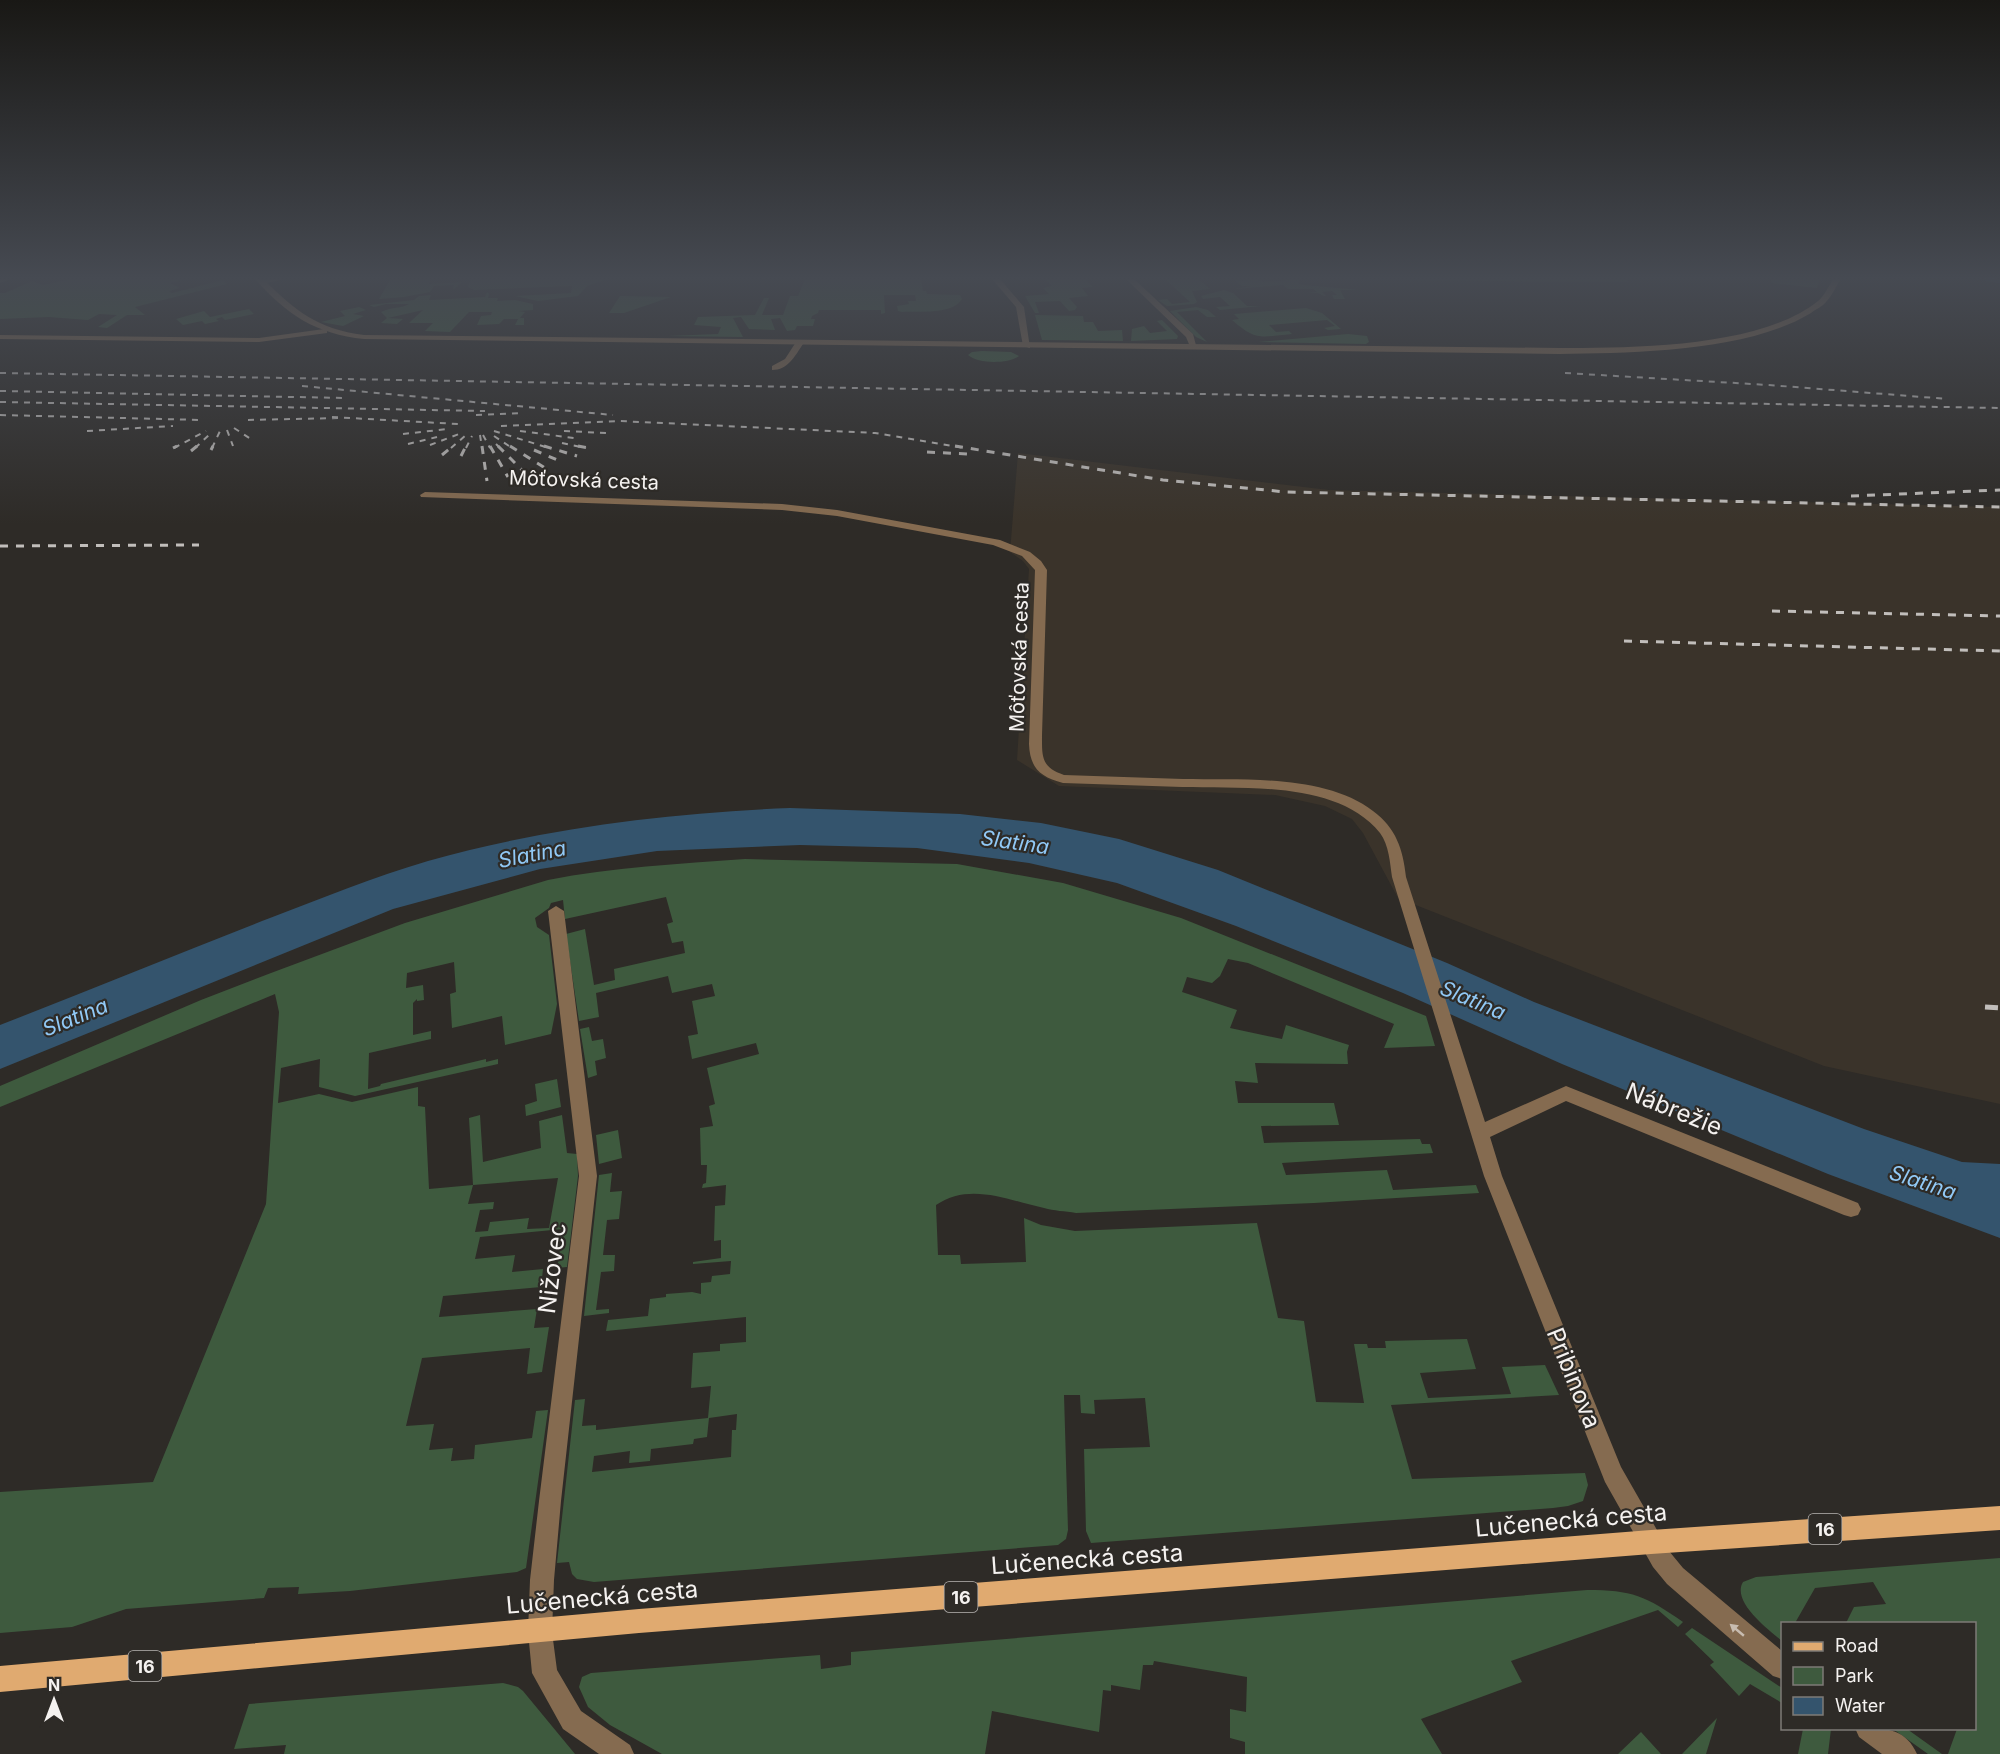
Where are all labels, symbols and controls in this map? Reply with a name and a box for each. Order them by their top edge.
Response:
street label: Môťovská cesta [509,465,659,495]
street label: Môťovská cesta [1004,582,1034,732]
water label: Slatina [979,825,1051,859]
water label: Slatina [496,835,568,873]
water label: Slatina [1436,975,1510,1025]
water label: Slatina [38,992,112,1041]
street label: Nábrežie [1621,1077,1727,1141]
water label: Slatina [1886,1159,1960,1205]
street label: Nižovec [532,1221,572,1315]
street label: Pribinova [1541,1323,1607,1433]
street label: Lučenecká cesta [1474,1497,1668,1543]
road number: 16 [1808,1514,1842,1544]
street label: Lučenecká cesta [990,1538,1184,1580]
street label: Lučenecká cesta [505,1574,699,1620]
road number: 16 [944,1582,978,1612]
legend [1781,1622,1976,1730]
one-way arrow [1730,1624,1745,1637]
text: Road [1835,1635,1878,1656]
road number: 16 [128,1651,162,1681]
text: Park [1835,1665,1874,1686]
north arrow [24,1670,84,1730]
text: N [48,1675,60,1695]
text: Water [1835,1695,1885,1716]

